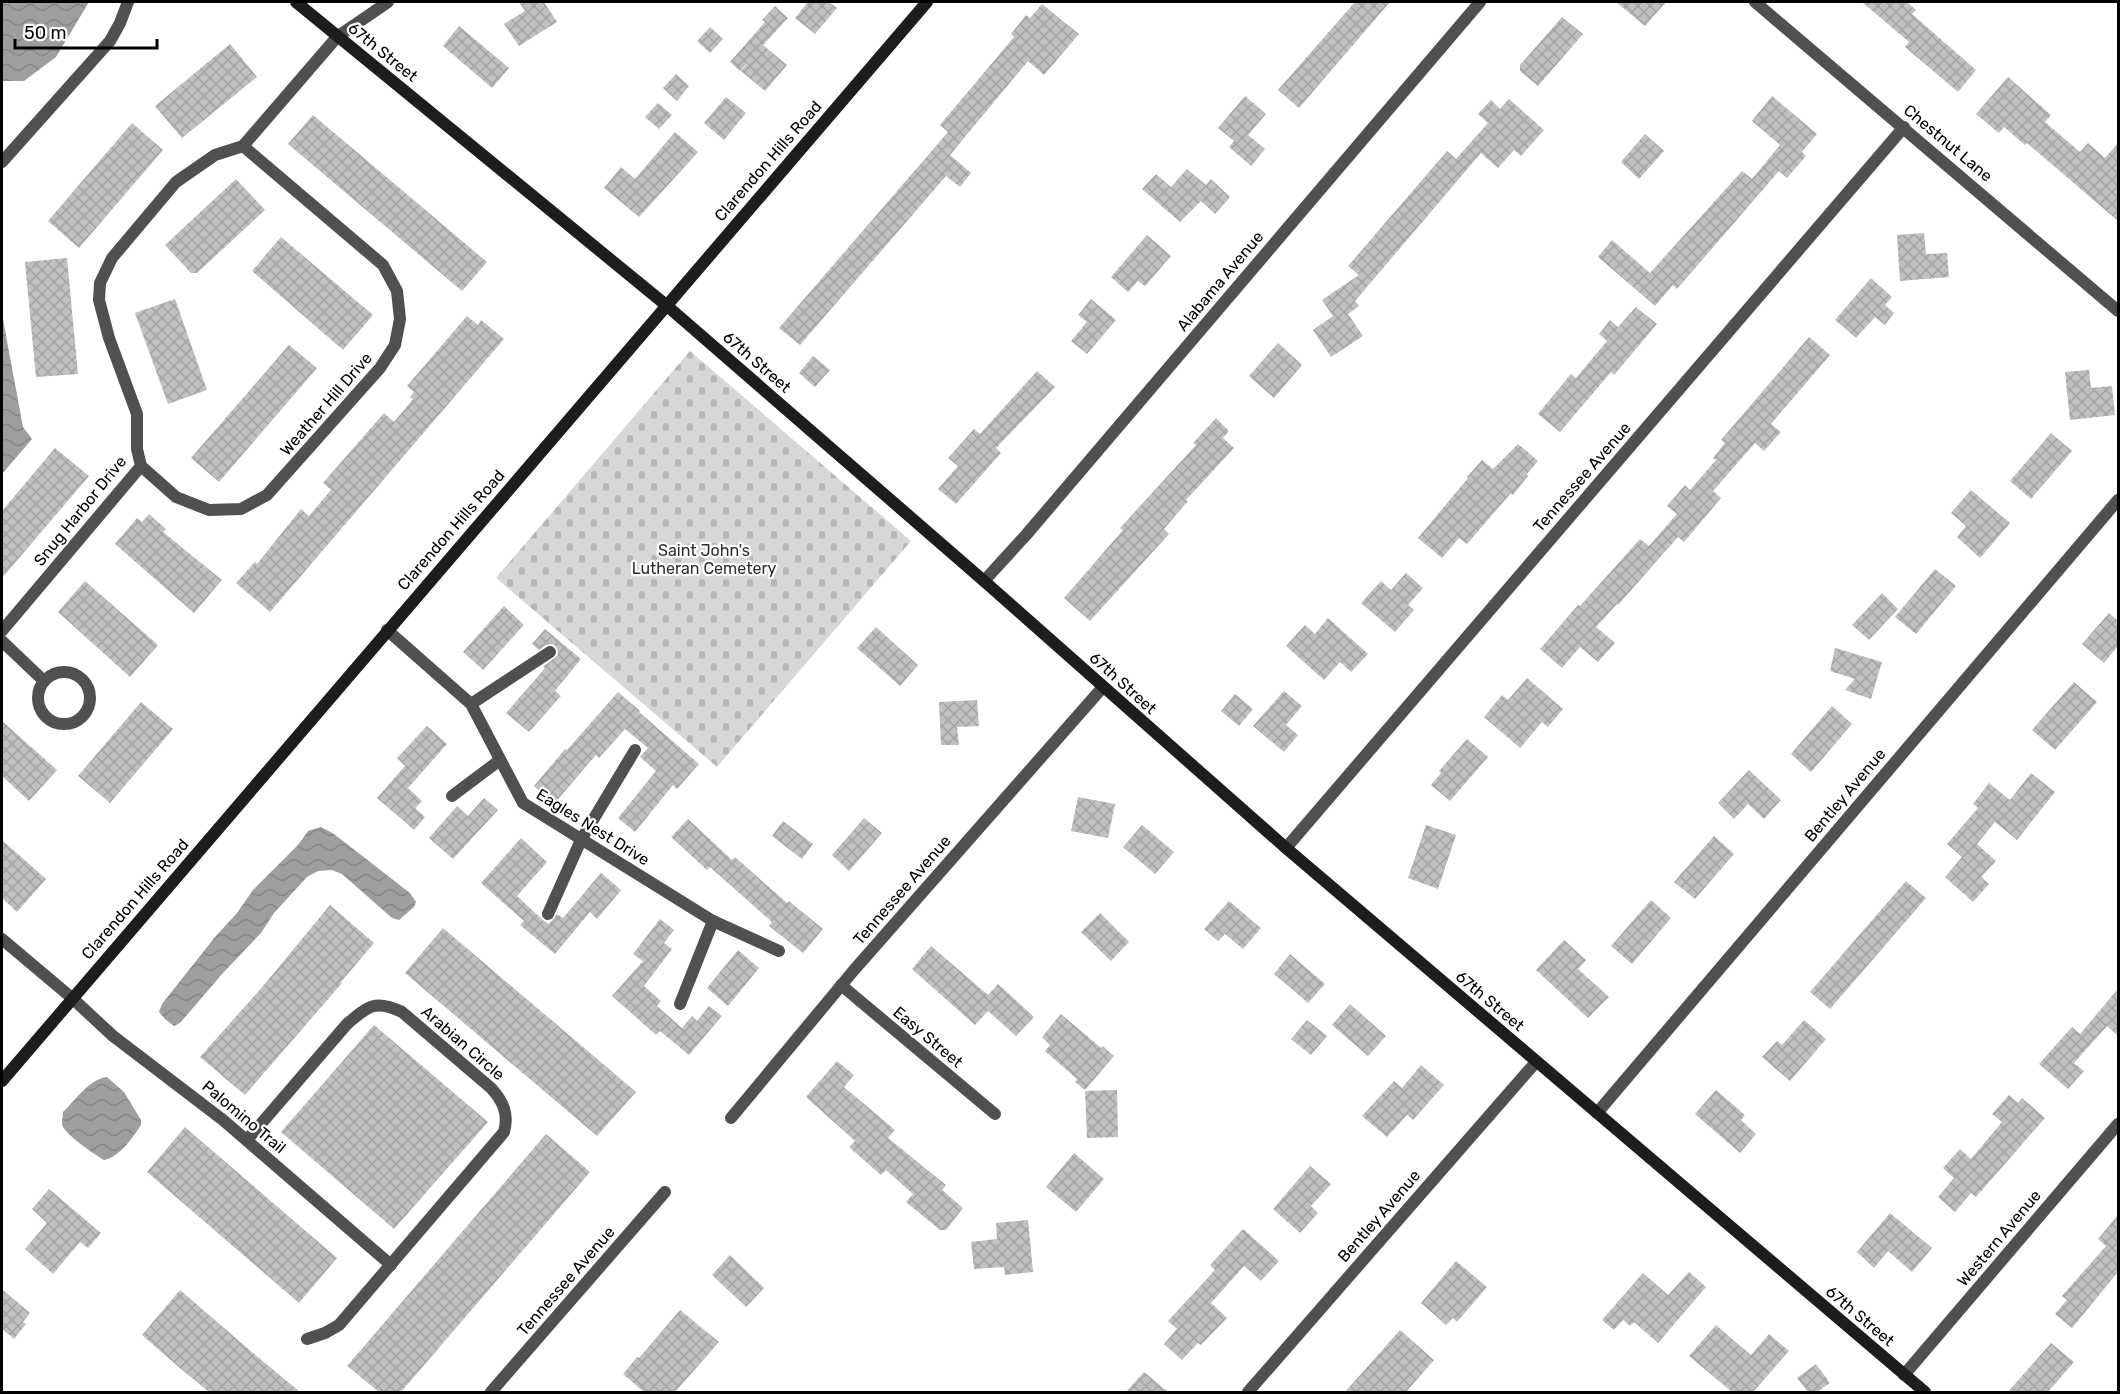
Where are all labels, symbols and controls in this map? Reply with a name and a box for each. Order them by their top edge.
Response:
scale bar [15,12,158,50]
street label: 67th Street [345,18,421,86]
text: 50 m [24,22,67,44]
street label: Clarendon Hills Road [711,97,825,225]
street label: Chestnut Lane [1900,100,1996,186]
street label: Alabama Avenue [1173,227,1267,335]
street label: 67th Street [719,327,795,397]
street label: Weather Hill Drive [276,349,376,459]
street label: Tennessee Avenue [1529,418,1635,536]
street label: Snug Harbor Drive [30,452,130,570]
street label: Clarendon Hills Road [394,466,508,594]
park label: Saint John's Lutheran Cemetery [632,541,776,578]
street label: 67th Street [1086,648,1160,718]
street label: Bentley Avenue [1800,744,1890,846]
street label: Eagles Nest Drive [533,785,653,869]
street label: Tennessee Avenue [849,831,955,949]
street label: Clarendon Hills Road [78,835,192,963]
street label: 67th Street [1452,967,1528,1035]
street label: Arabian Circle [418,1002,508,1084]
street label: Easy Street [889,1002,967,1072]
street label: Palomino Trail [198,1077,290,1157]
street label: Bentley Avenue [1334,1166,1424,1266]
street label: Western Avenue [1953,1186,2045,1290]
street label: Tennessee Avenue [513,1222,619,1340]
street label: 67th Street [1822,1282,1898,1350]

